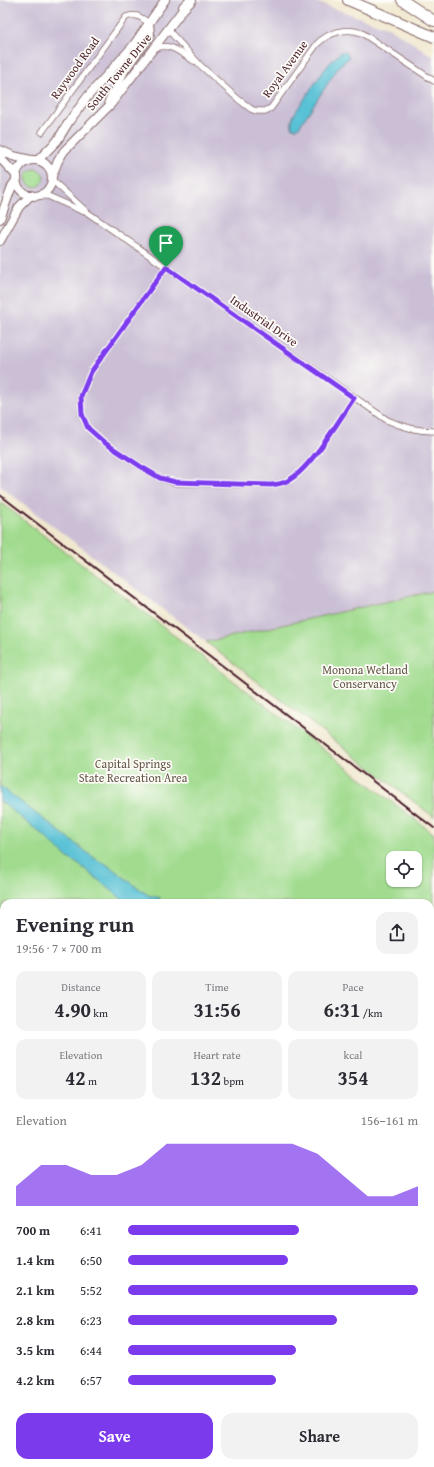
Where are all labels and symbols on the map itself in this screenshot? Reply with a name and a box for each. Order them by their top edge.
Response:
street label: South Towne Drive [82,29,155,114]
street label: Raywood Road [46,33,103,102]
street label: Royal Avenue [258,36,311,101]
pin [149,226,183,267]
street label: Industrial Drive [227,291,302,350]
park label: Monona Wetland Conservancy [322,661,408,692]
park label: Capital Springs State Recreation Area [79,755,188,786]

